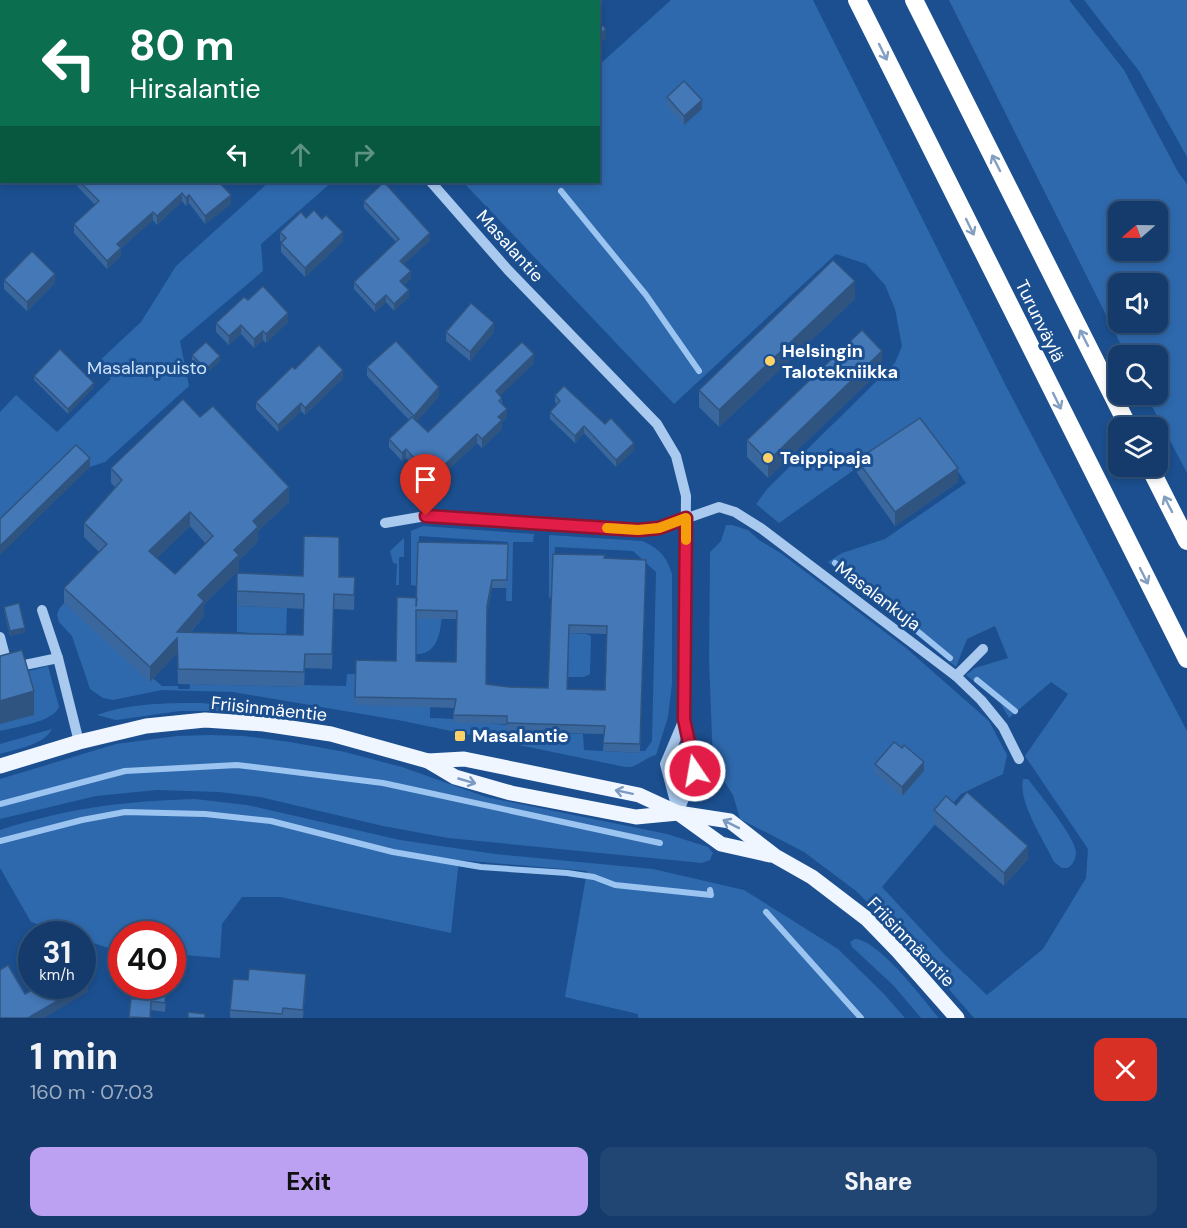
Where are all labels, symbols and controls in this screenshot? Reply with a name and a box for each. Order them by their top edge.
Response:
text: 80 m [129,18,235,73]
icon: left [30,24,108,102]
one-way arrow [878,43,890,61]
text: Hirsalantie [129,71,261,106]
icon: left [221,138,254,171]
icon: ahead [284,138,317,171]
icon: right [347,138,380,171]
one-way arrow [990,155,1002,173]
north arrow [1108,201,1168,261]
map controls [1108,201,1168,477]
street label: Masalantie [471,205,549,287]
one-way arrow [964,218,976,235]
button: sound [1108,273,1168,333]
street label: Turunväylä [1010,276,1070,366]
one-way arrow [1078,329,1089,347]
place label: Helsingin Talotekniikka [782,339,898,384]
button: search [1108,345,1168,405]
marker: Helsingin Talotekniikka [763,354,777,368]
park label: Masalanpuisto [87,356,207,380]
one-way arrow [1052,392,1063,410]
button: layers [1108,417,1168,477]
place label: Teippipaja [780,446,871,470]
marker: Teippipaja [761,451,775,465]
pin [400,454,451,516]
icon: arrive [409,463,442,496]
one-way arrow [1161,495,1173,513]
street label: Masalankuja [830,556,926,636]
one-way arrow [1139,566,1151,584]
street label: Friisinmäentie [210,691,328,727]
place label: Masalantie [472,724,569,748]
marker: Masalantie [453,729,467,743]
position arrow [663,739,727,803]
one-way arrow [458,776,477,787]
one-way arrow [615,785,634,797]
one-way arrow [722,818,740,830]
street label: Friisinmäentie [862,892,960,992]
speed limit sign: 40 [108,921,186,999]
text: 31 [43,933,71,972]
text: km/h [39,965,75,985]
text: 1 min [30,1033,118,1080]
button: close [1094,1038,1157,1101]
text: 160 m · 07:03 [30,1079,154,1105]
button: Exit [30,1147,588,1216]
button: Share [600,1147,1157,1216]

